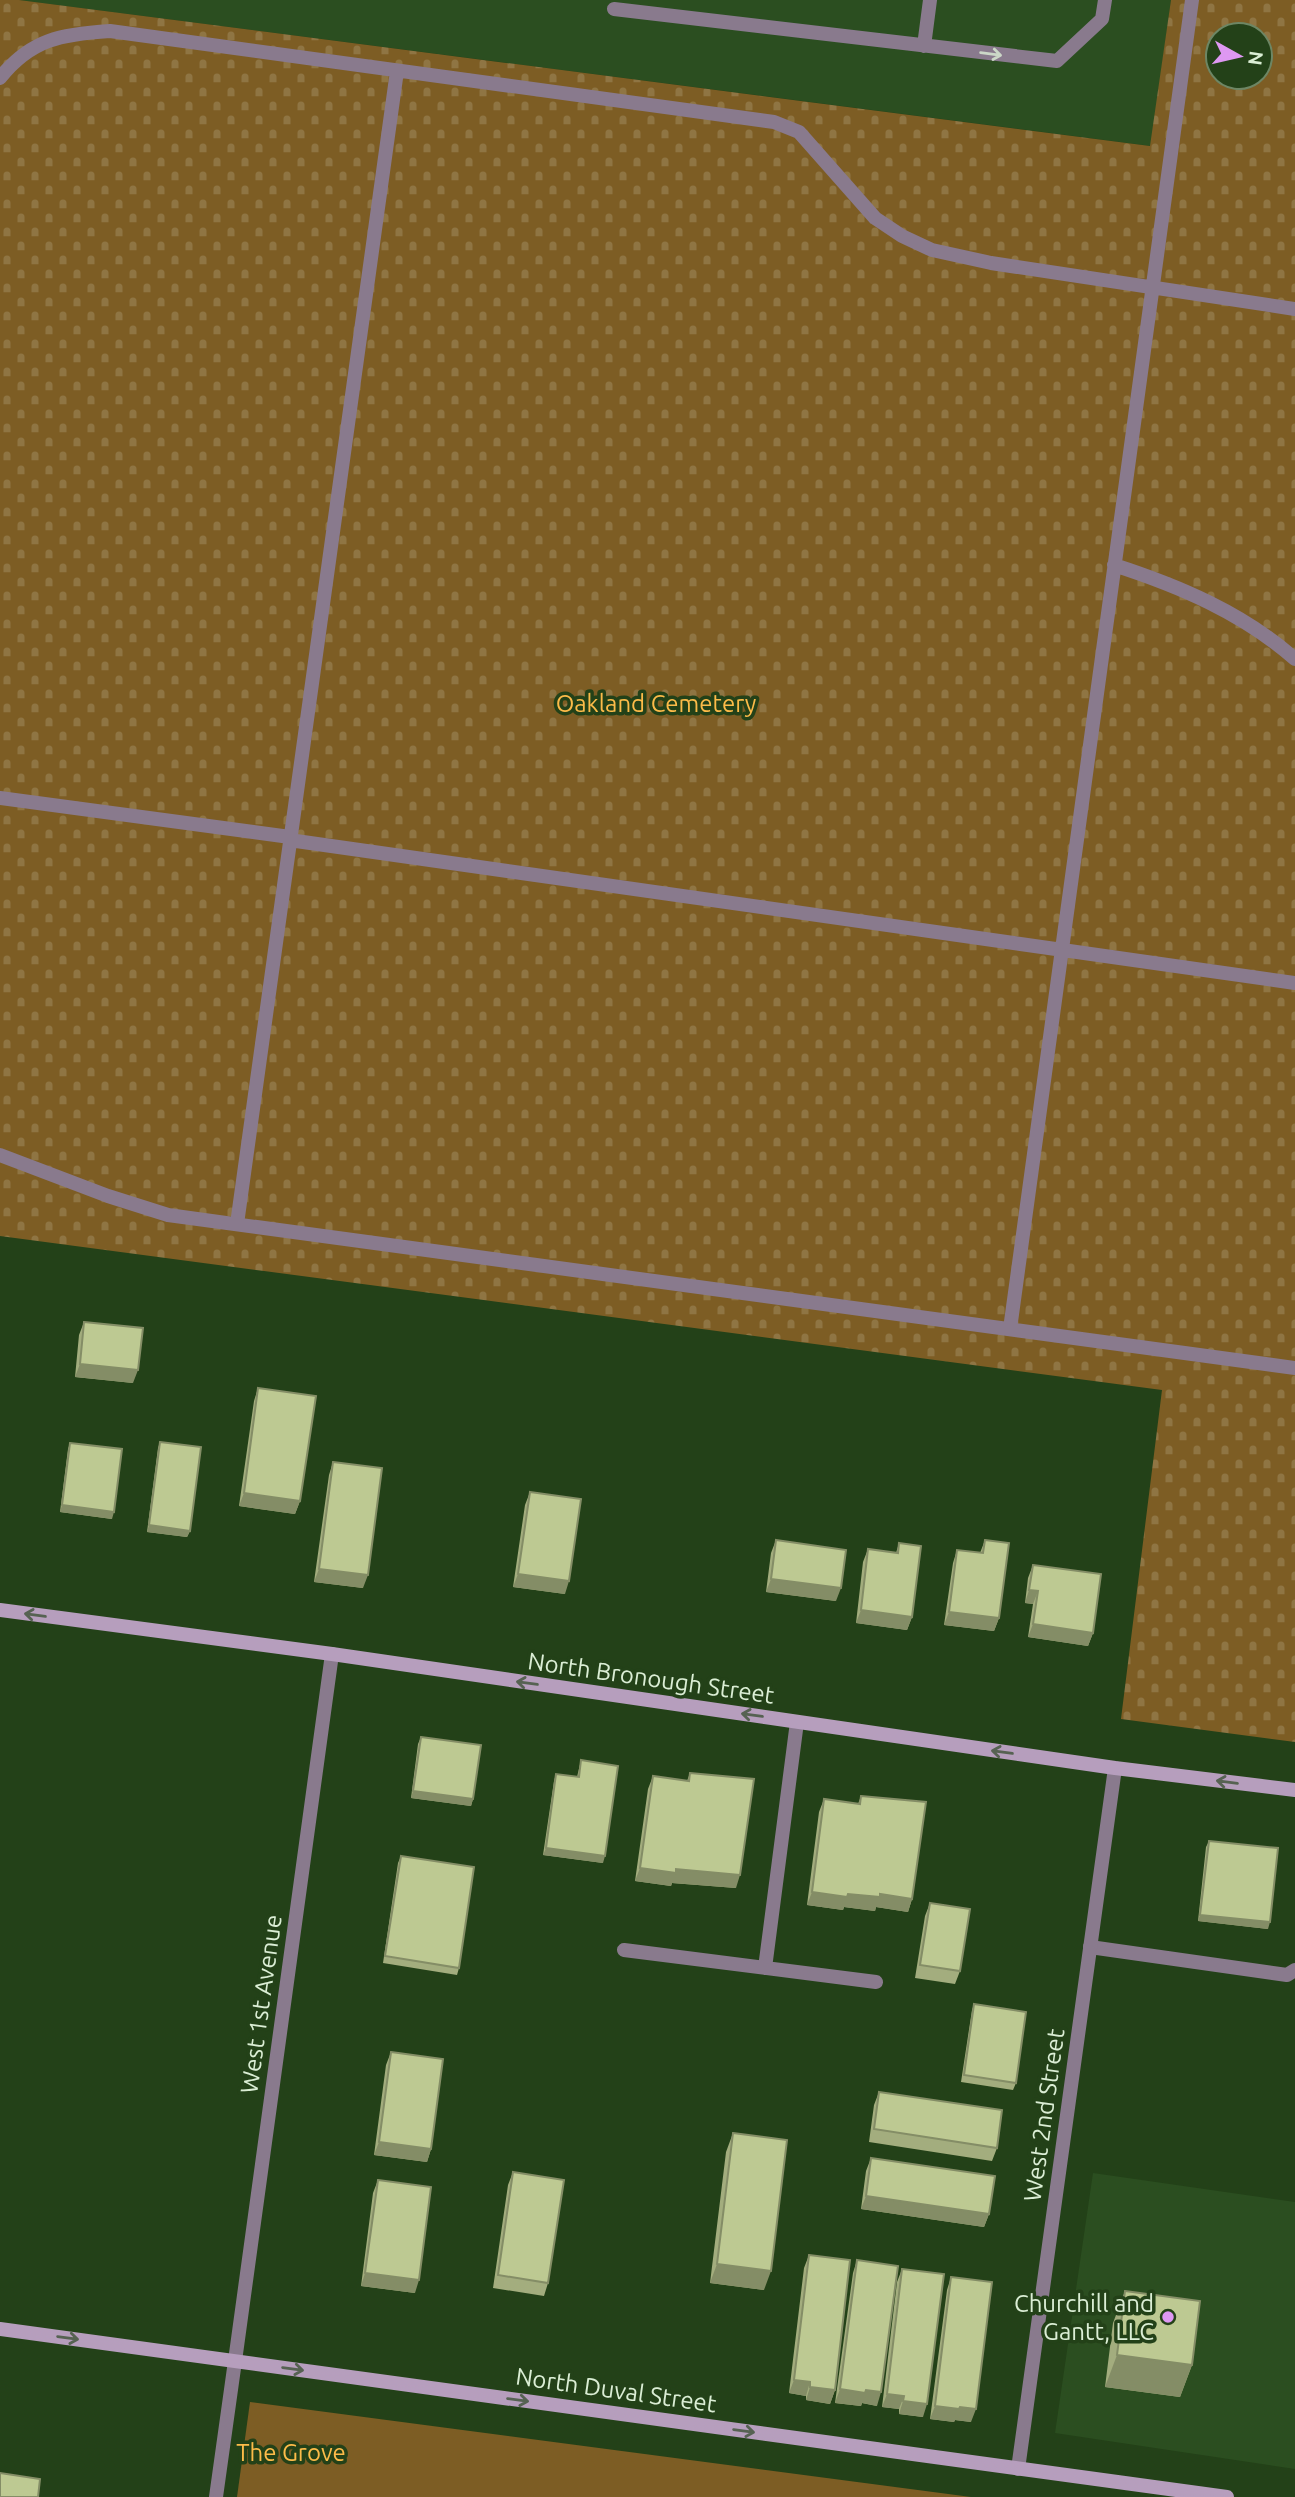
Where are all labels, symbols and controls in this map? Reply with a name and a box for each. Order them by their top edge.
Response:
north arrow [1204,21,1274,91]
one-way arrow [980,47,1002,60]
text: N [1244,50,1268,67]
park label: Oakland Cemetery [556,690,757,717]
one-way arrow [24,1608,47,1621]
street label: North Bronough Street [526,1647,777,1709]
one-way arrow [516,1676,539,1689]
one-way arrow [742,1709,764,1722]
one-way arrow [991,1745,1014,1758]
one-way arrow [1216,1775,1239,1788]
street label: West 1st Avenue [235,1913,287,2095]
street label: West 2nd Street [1019,2026,1070,2203]
place label: Churchill and Gantt, LLC [1014,2290,1154,2345]
marker: Churchill and Gantt, LLC [1160,2309,1176,2325]
one-way arrow [56,2332,78,2345]
one-way arrow [281,2362,304,2375]
street label: North Duval Street [514,2363,719,2418]
one-way arrow [507,2393,529,2406]
one-way arrow [732,2424,755,2437]
park label: The Grove [236,2439,346,2466]

